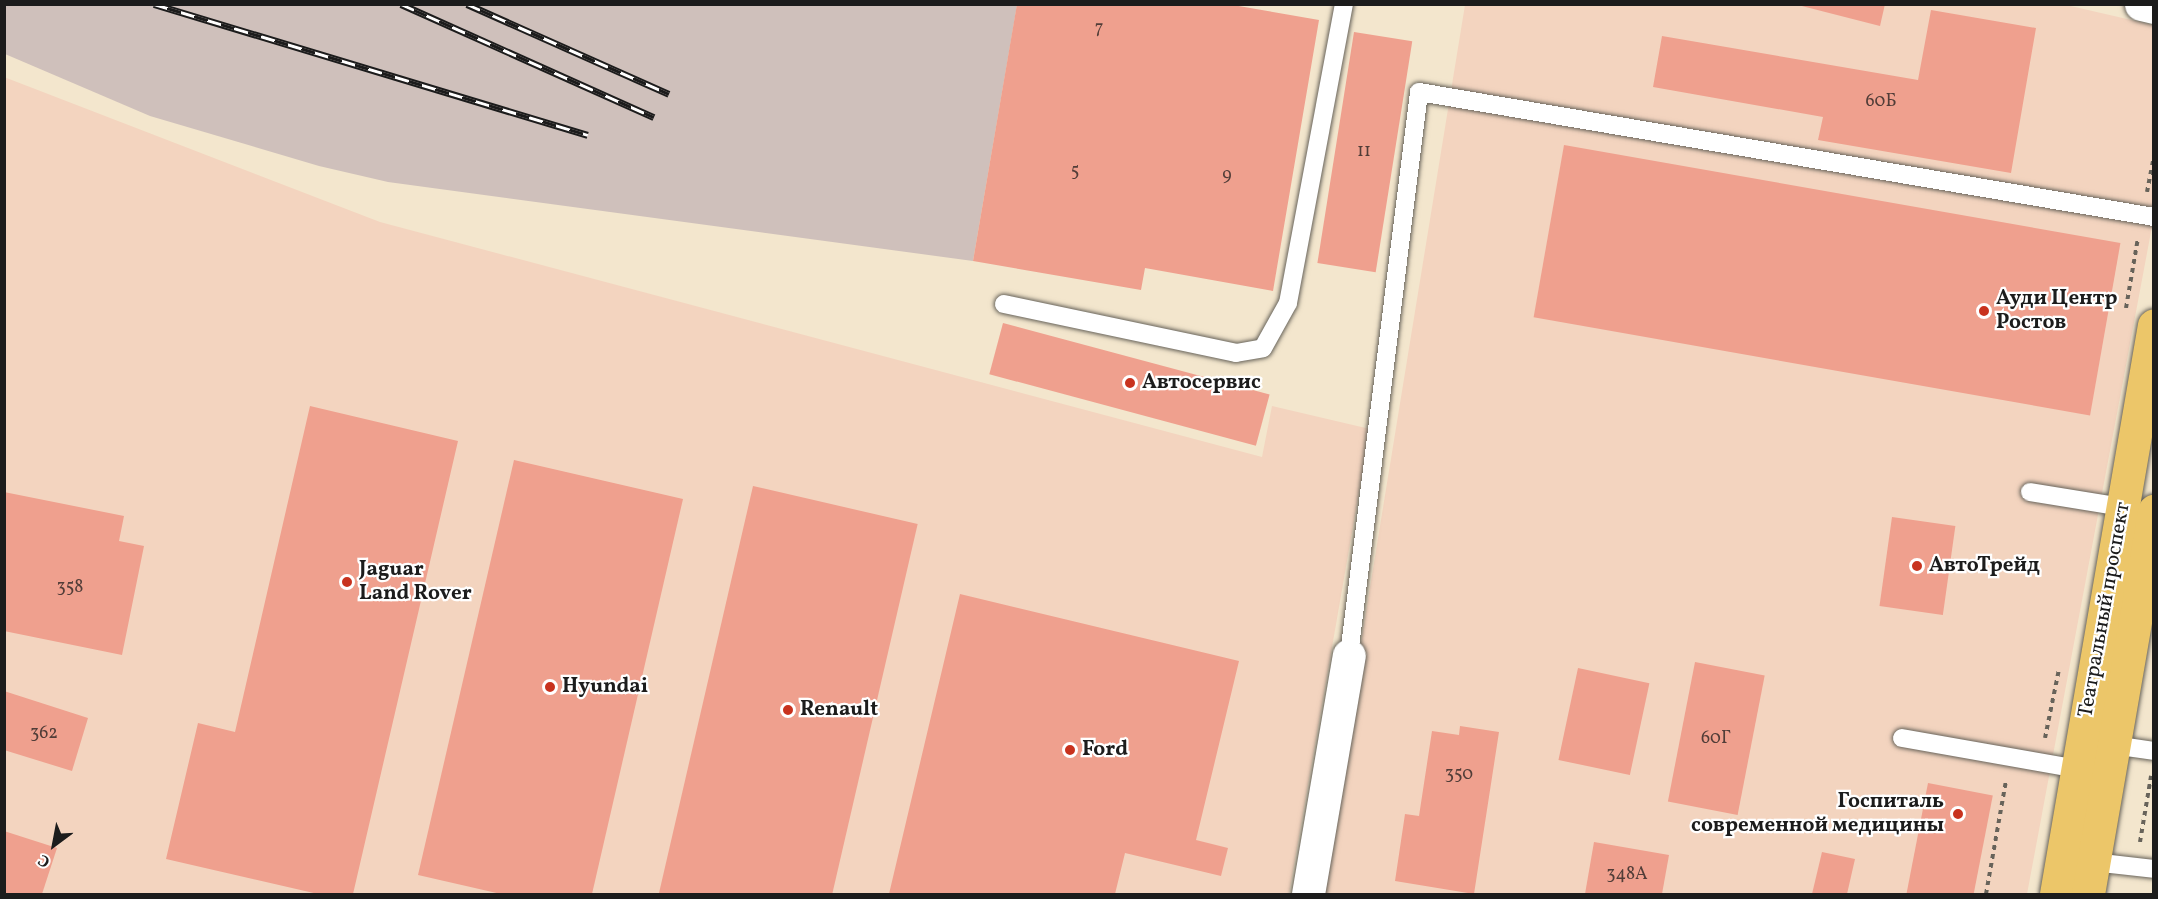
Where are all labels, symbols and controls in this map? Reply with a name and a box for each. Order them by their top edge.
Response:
house number: 7 [1095,18,1103,40]
house number: 60Б [1865,91,1897,113]
house number: 11 [1357,141,1371,163]
house number: 5 [1071,161,1079,183]
house number: 9 [1222,165,1232,187]
place label: Ауди Центр Ростов [1996,286,2118,336]
marker: Ауди Центр Ростов [1977,304,1991,318]
place label: Автосервис [1142,370,1261,396]
marker: Автосервис [1123,376,1137,390]
street label: Театральный проспект [2074,500,2136,720]
place label: АвтоТрейд [1929,553,2040,579]
place label: Jaguar Land Rover [359,557,472,607]
marker: АвтоТрейд [1910,559,1924,573]
marker: Jaguar Land Rover [340,575,354,589]
house number: 358 [56,577,84,599]
place label: Hyundai [562,674,648,700]
marker: Hyundai [543,680,557,694]
place label: Renault [800,697,878,723]
marker: Renault [781,703,795,717]
house number: 362 [30,723,58,745]
house number: 60Г [1701,728,1731,750]
place label: Ford [1082,737,1128,763]
marker: Ford [1063,743,1077,757]
house number: 350 [1445,764,1473,786]
place label: Госпиталь современной медицины [1691,789,1944,839]
marker: Госпиталь современной медицины [1949,805,1967,823]
north arrow [24,815,84,875]
text: С [34,848,55,872]
house number: 348А [1606,864,1648,886]

